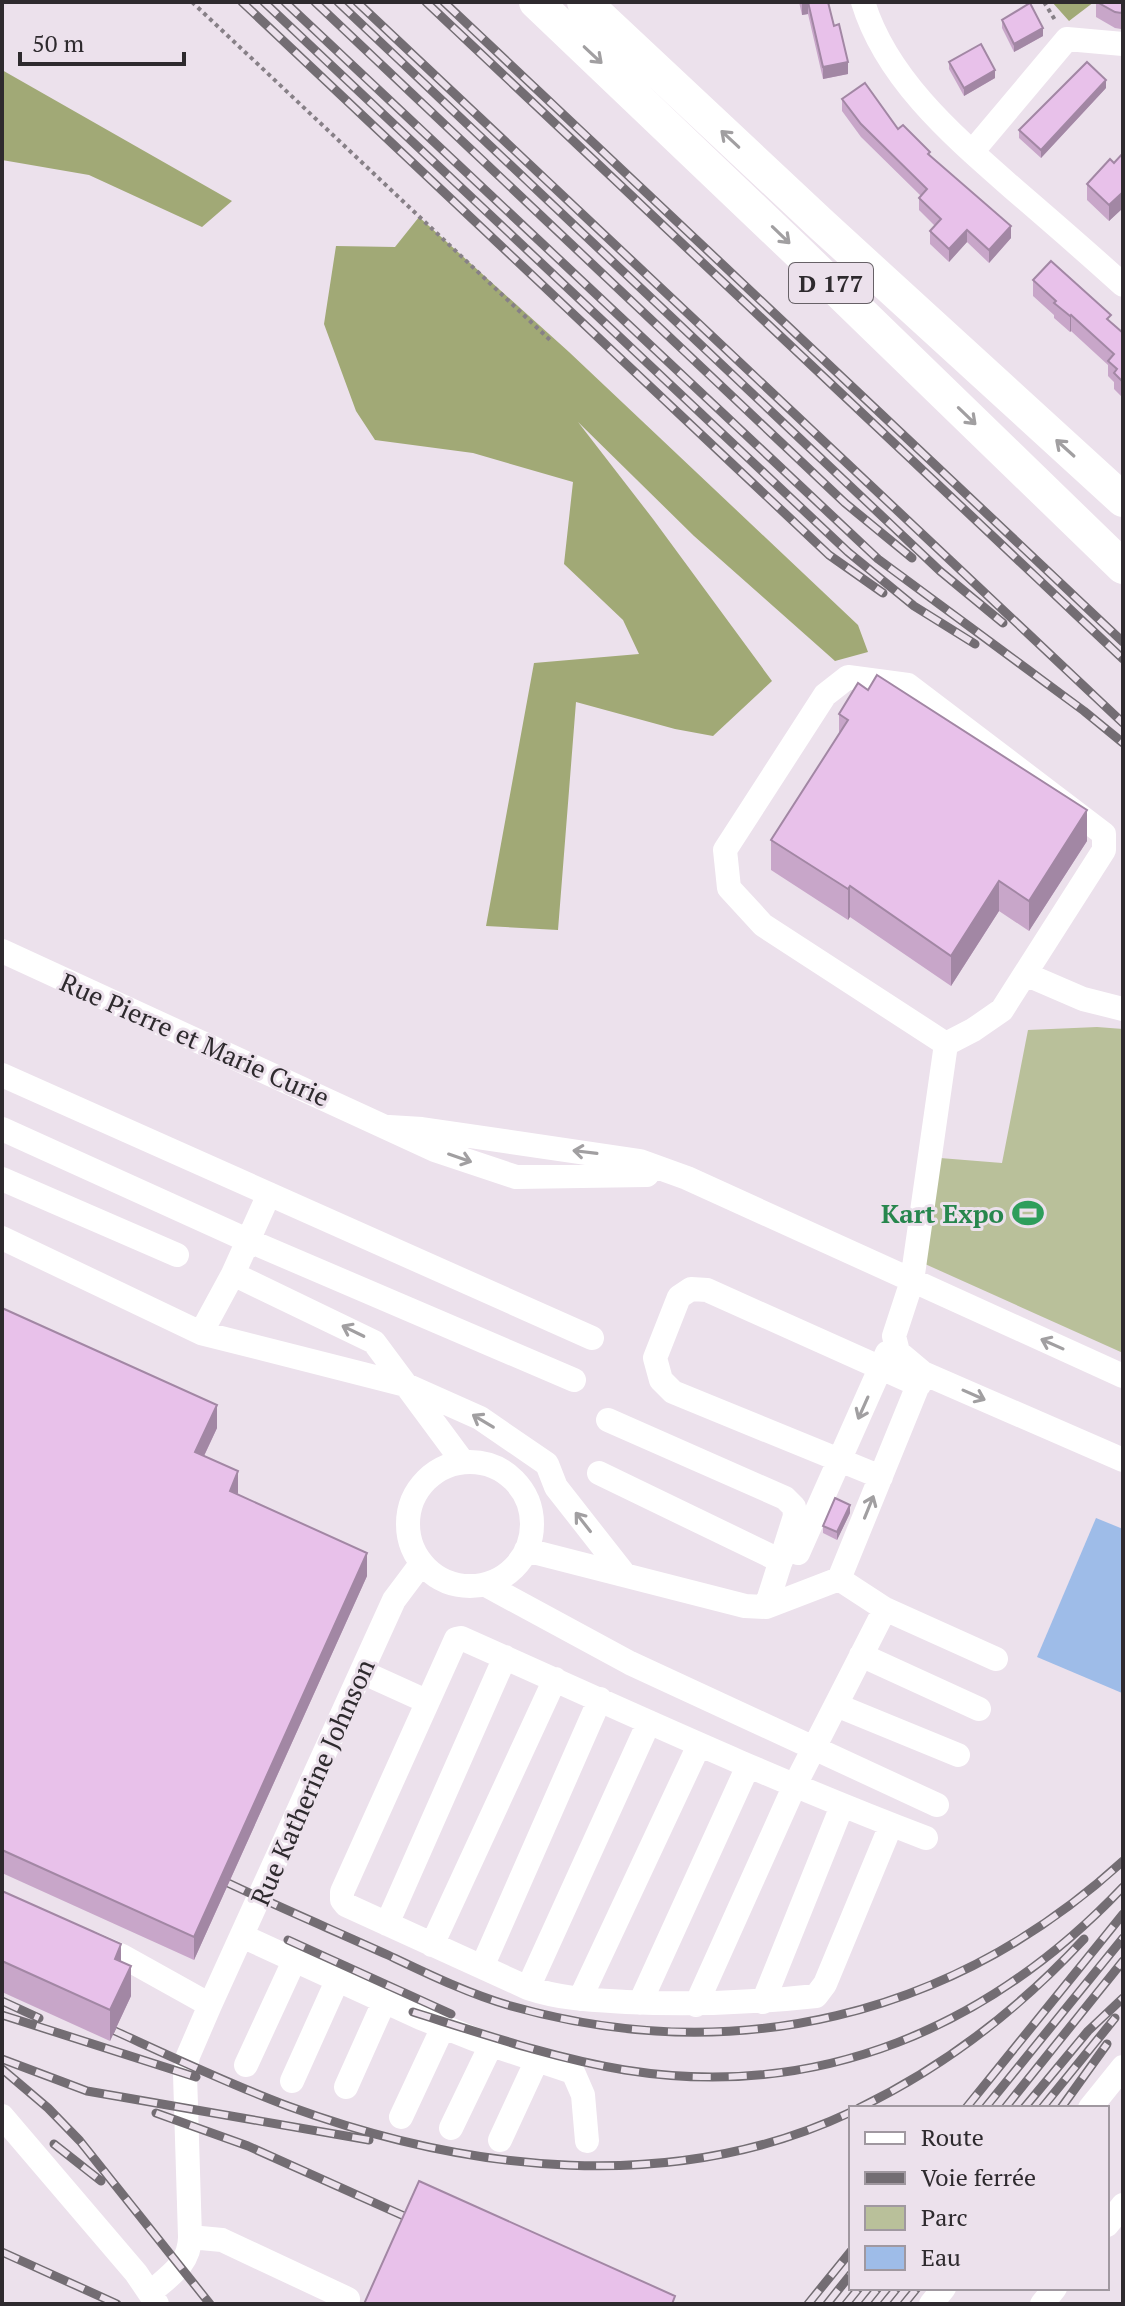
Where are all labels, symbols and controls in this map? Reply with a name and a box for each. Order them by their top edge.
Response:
scale bar [20,16,184,66]
text: 50 m [32,27,84,59]
one-way arrow [583,46,603,65]
one-way arrow [721,130,740,149]
one-way arrow [771,225,790,244]
road number: D 177 [789,263,873,303]
one-way arrow [957,406,976,425]
one-way arrow [1056,439,1076,457]
street label: Rue Pierre et Marie Curie [55,964,335,1114]
one-way arrow [572,1144,598,1159]
one-way arrow [448,1152,473,1167]
place label: Kart Expo [881,1196,1004,1230]
sports icon: Kart Expo [1011,1196,1045,1230]
one-way arrow [341,1323,365,1338]
one-way arrow [1040,1335,1065,1350]
one-way arrow [961,1388,985,1403]
one-way arrow [854,1395,869,1420]
one-way arrow [472,1413,495,1429]
one-way arrow [863,1495,878,1520]
one-way arrow [574,1511,591,1533]
street label: Rue Katherine Johnson [242,1653,382,1911]
legend [849,2106,1109,2290]
text: Route [921,2121,984,2153]
text: Voie ferrée [921,2161,1036,2193]
text: Parc [921,2201,968,2233]
text: Eau [921,2241,961,2273]

